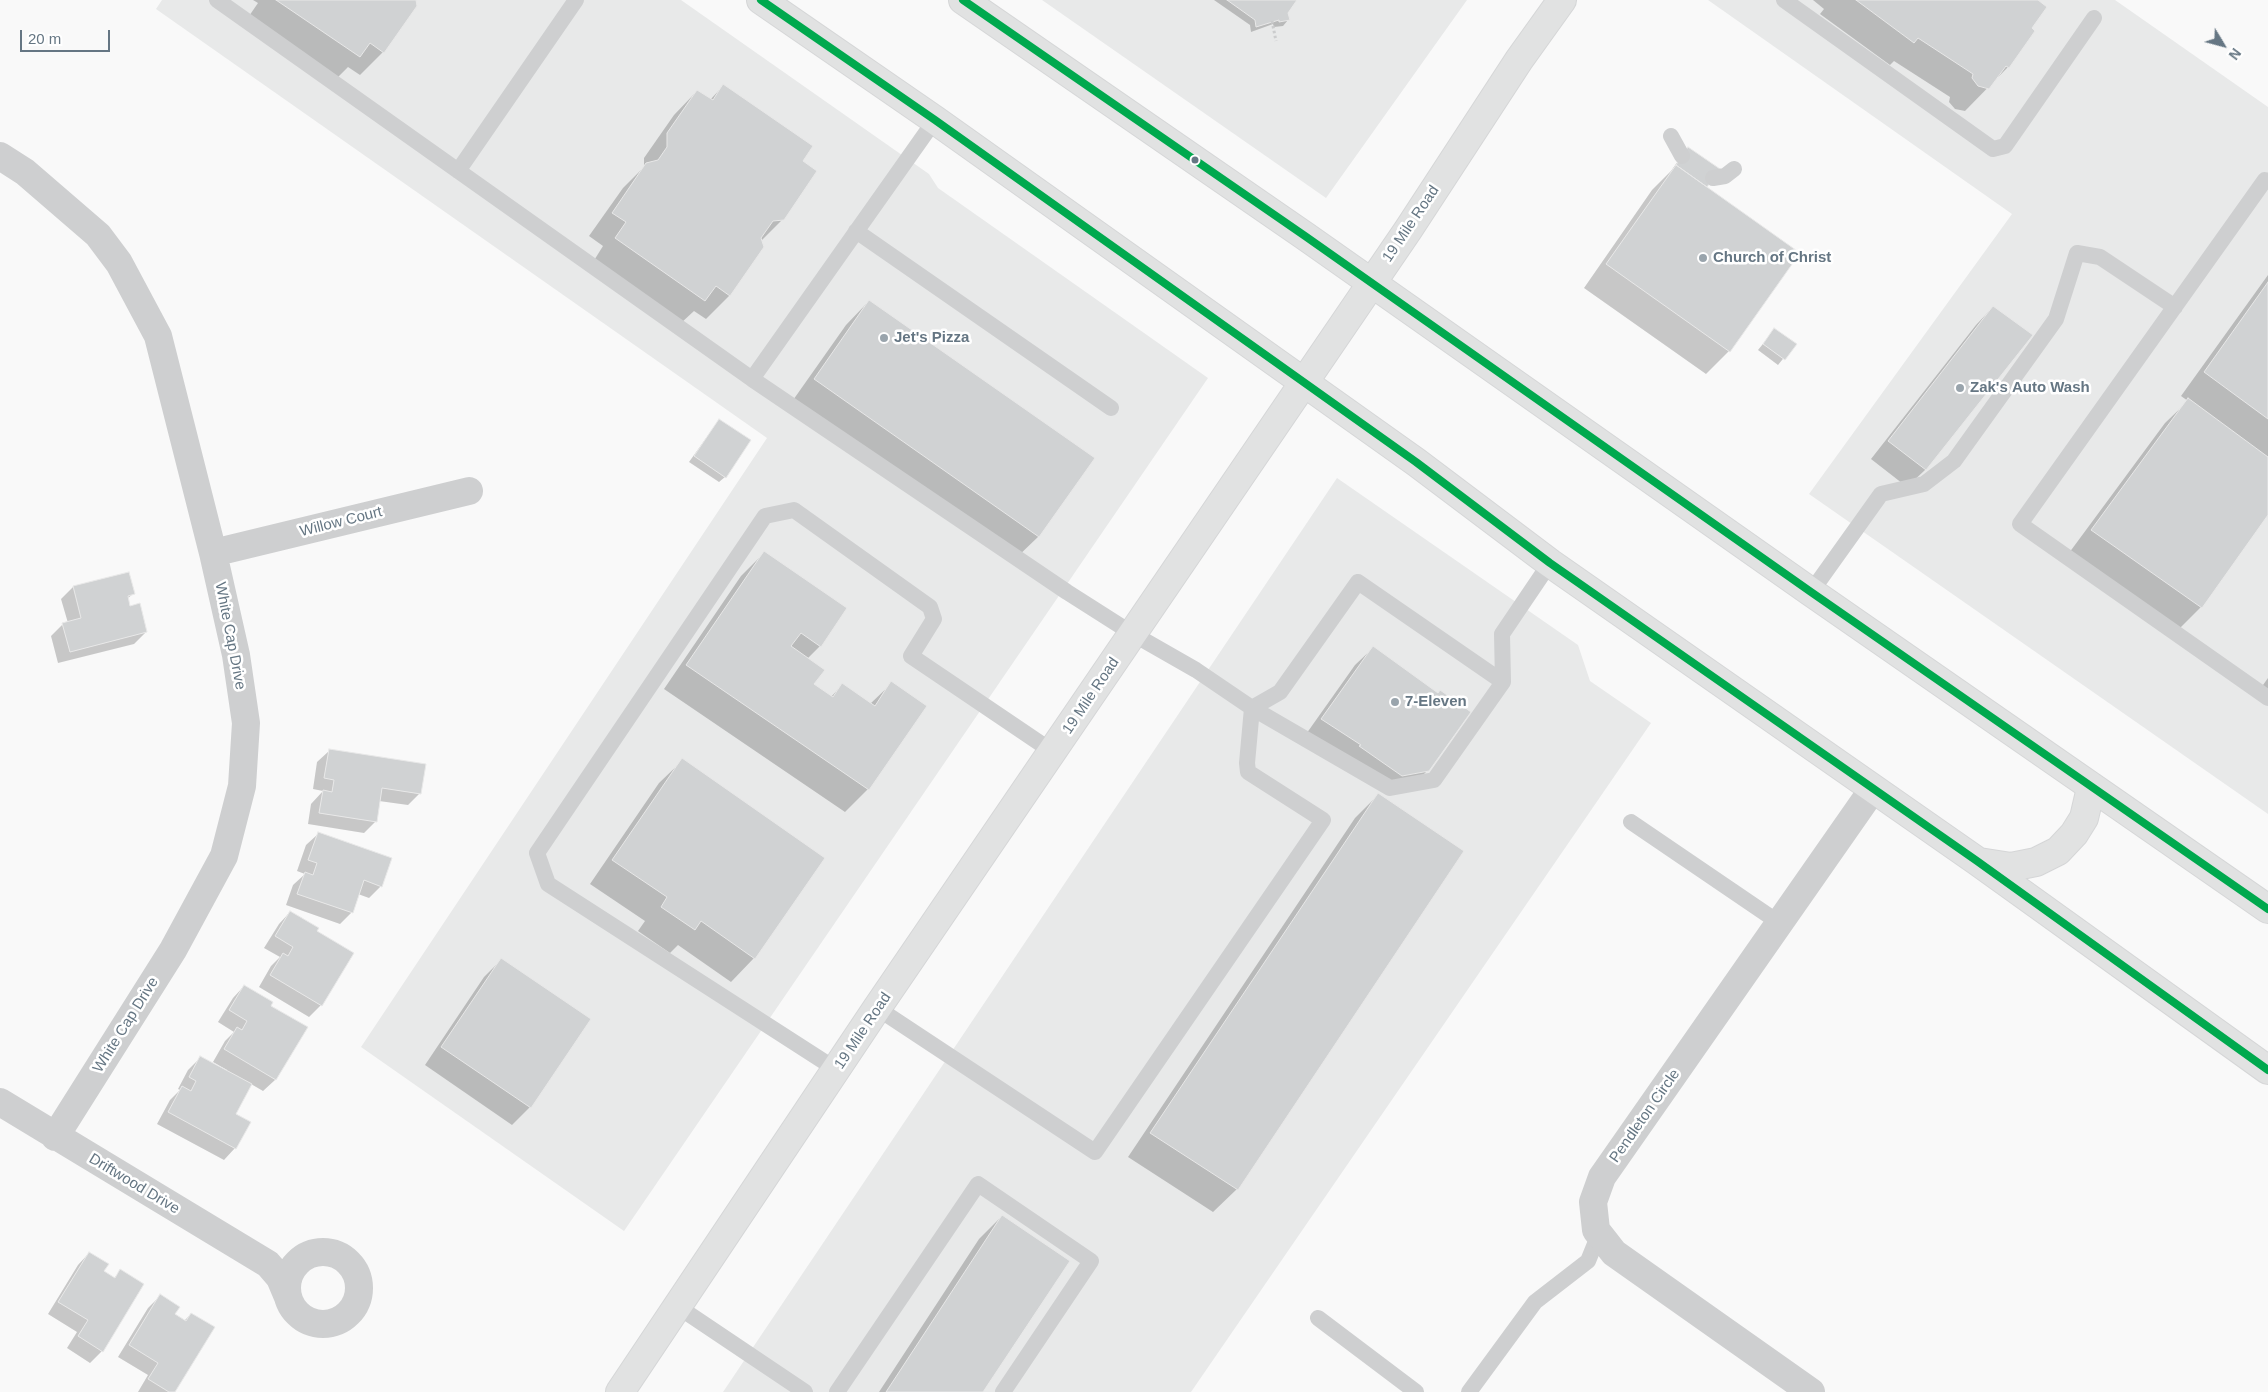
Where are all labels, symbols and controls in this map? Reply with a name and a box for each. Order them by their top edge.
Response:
scale bar [22,20,112,52]
north arrow [2198,20,2248,70]
text: 20 m [28,30,61,47]
text: N [2226,45,2244,63]
unlabelled marker [1190,155,1200,165]
street label: 19 Mile Road [1379,182,1443,266]
place label: Church of Christ [1713,249,1831,267]
marker: Church of Christ [1697,252,1709,264]
place label: Jet's Pizza [894,329,969,347]
marker: Jet's Pizza [878,332,890,344]
place label: Zak's Auto Wash [1970,379,2090,397]
marker: Zak's Auto Wash [1954,382,1966,394]
street label: Willow Court [298,503,384,541]
street label: White Cap Drive [211,581,249,691]
street label: 19 Mile Road [1059,654,1123,738]
place label: 7-Eleven [1405,693,1467,711]
marker: 7-Eleven [1389,696,1401,708]
street label: White Cap Drive [89,974,163,1076]
street label: 19 Mile Road [831,989,895,1073]
street label: Pendleton Circle [1606,1066,1684,1166]
street label: Driftwood Drive [85,1150,183,1218]

